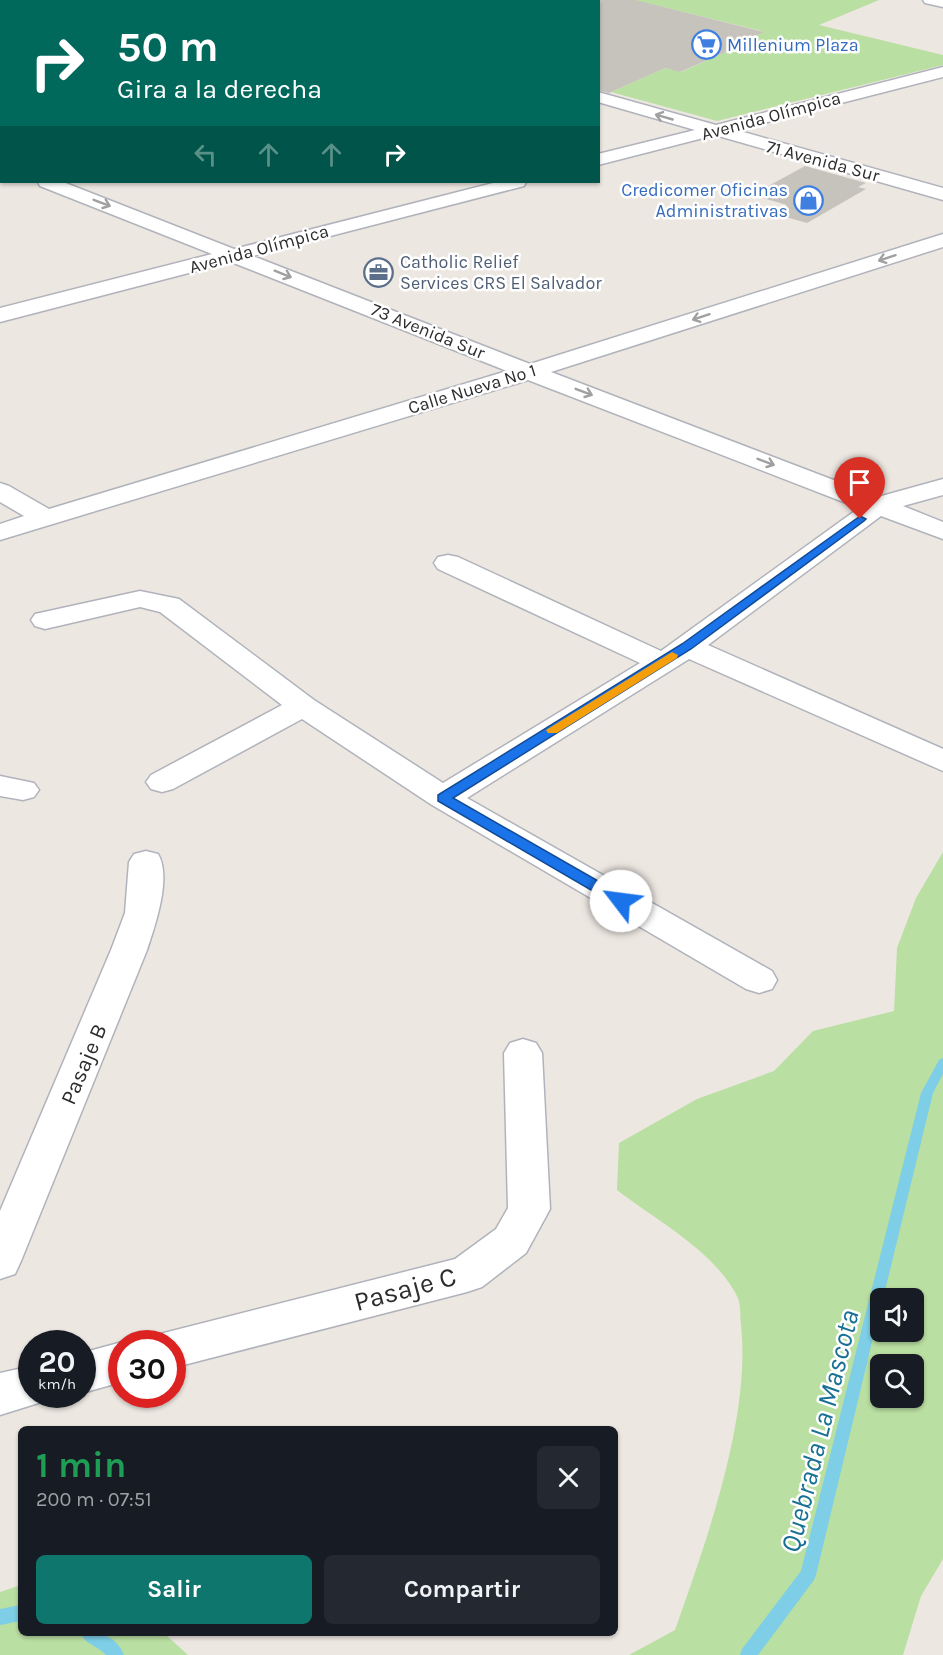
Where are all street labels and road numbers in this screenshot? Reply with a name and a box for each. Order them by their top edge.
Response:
street label: Avenida Olímpica [699,87,843,145]
street label: 71 Avenida Sur [764,135,882,187]
street label: Avenida Olímpica [187,220,331,278]
street label: 73 Avenida Sur [368,298,489,364]
street label: Calle Nueva No 1 [405,359,539,419]
street label: Pasaje B [55,1020,113,1109]
street label: Pasaje C [351,1260,459,1318]

